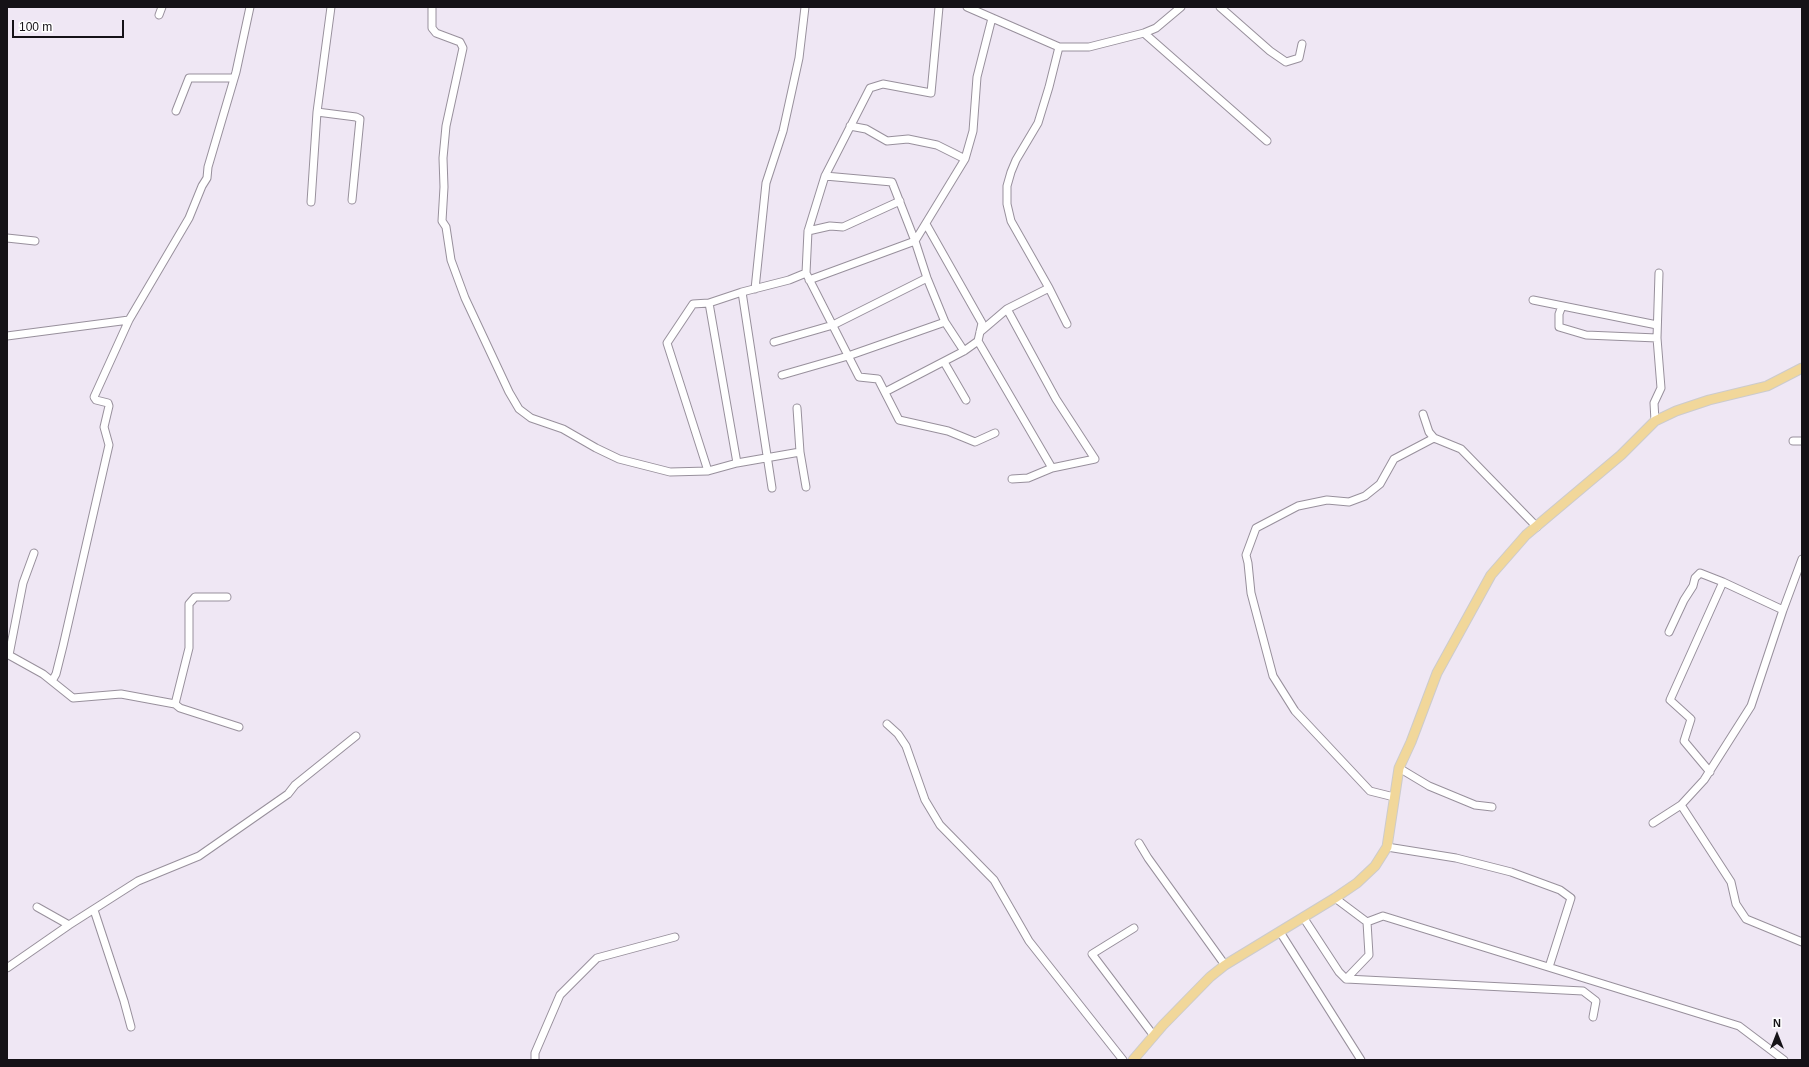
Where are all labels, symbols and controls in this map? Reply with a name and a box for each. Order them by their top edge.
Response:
scale bar [14,12,126,38]
text: 100 m [19,20,52,34]
north arrow [1757,1015,1797,1055]
text: N [1773,1017,1781,1029]

